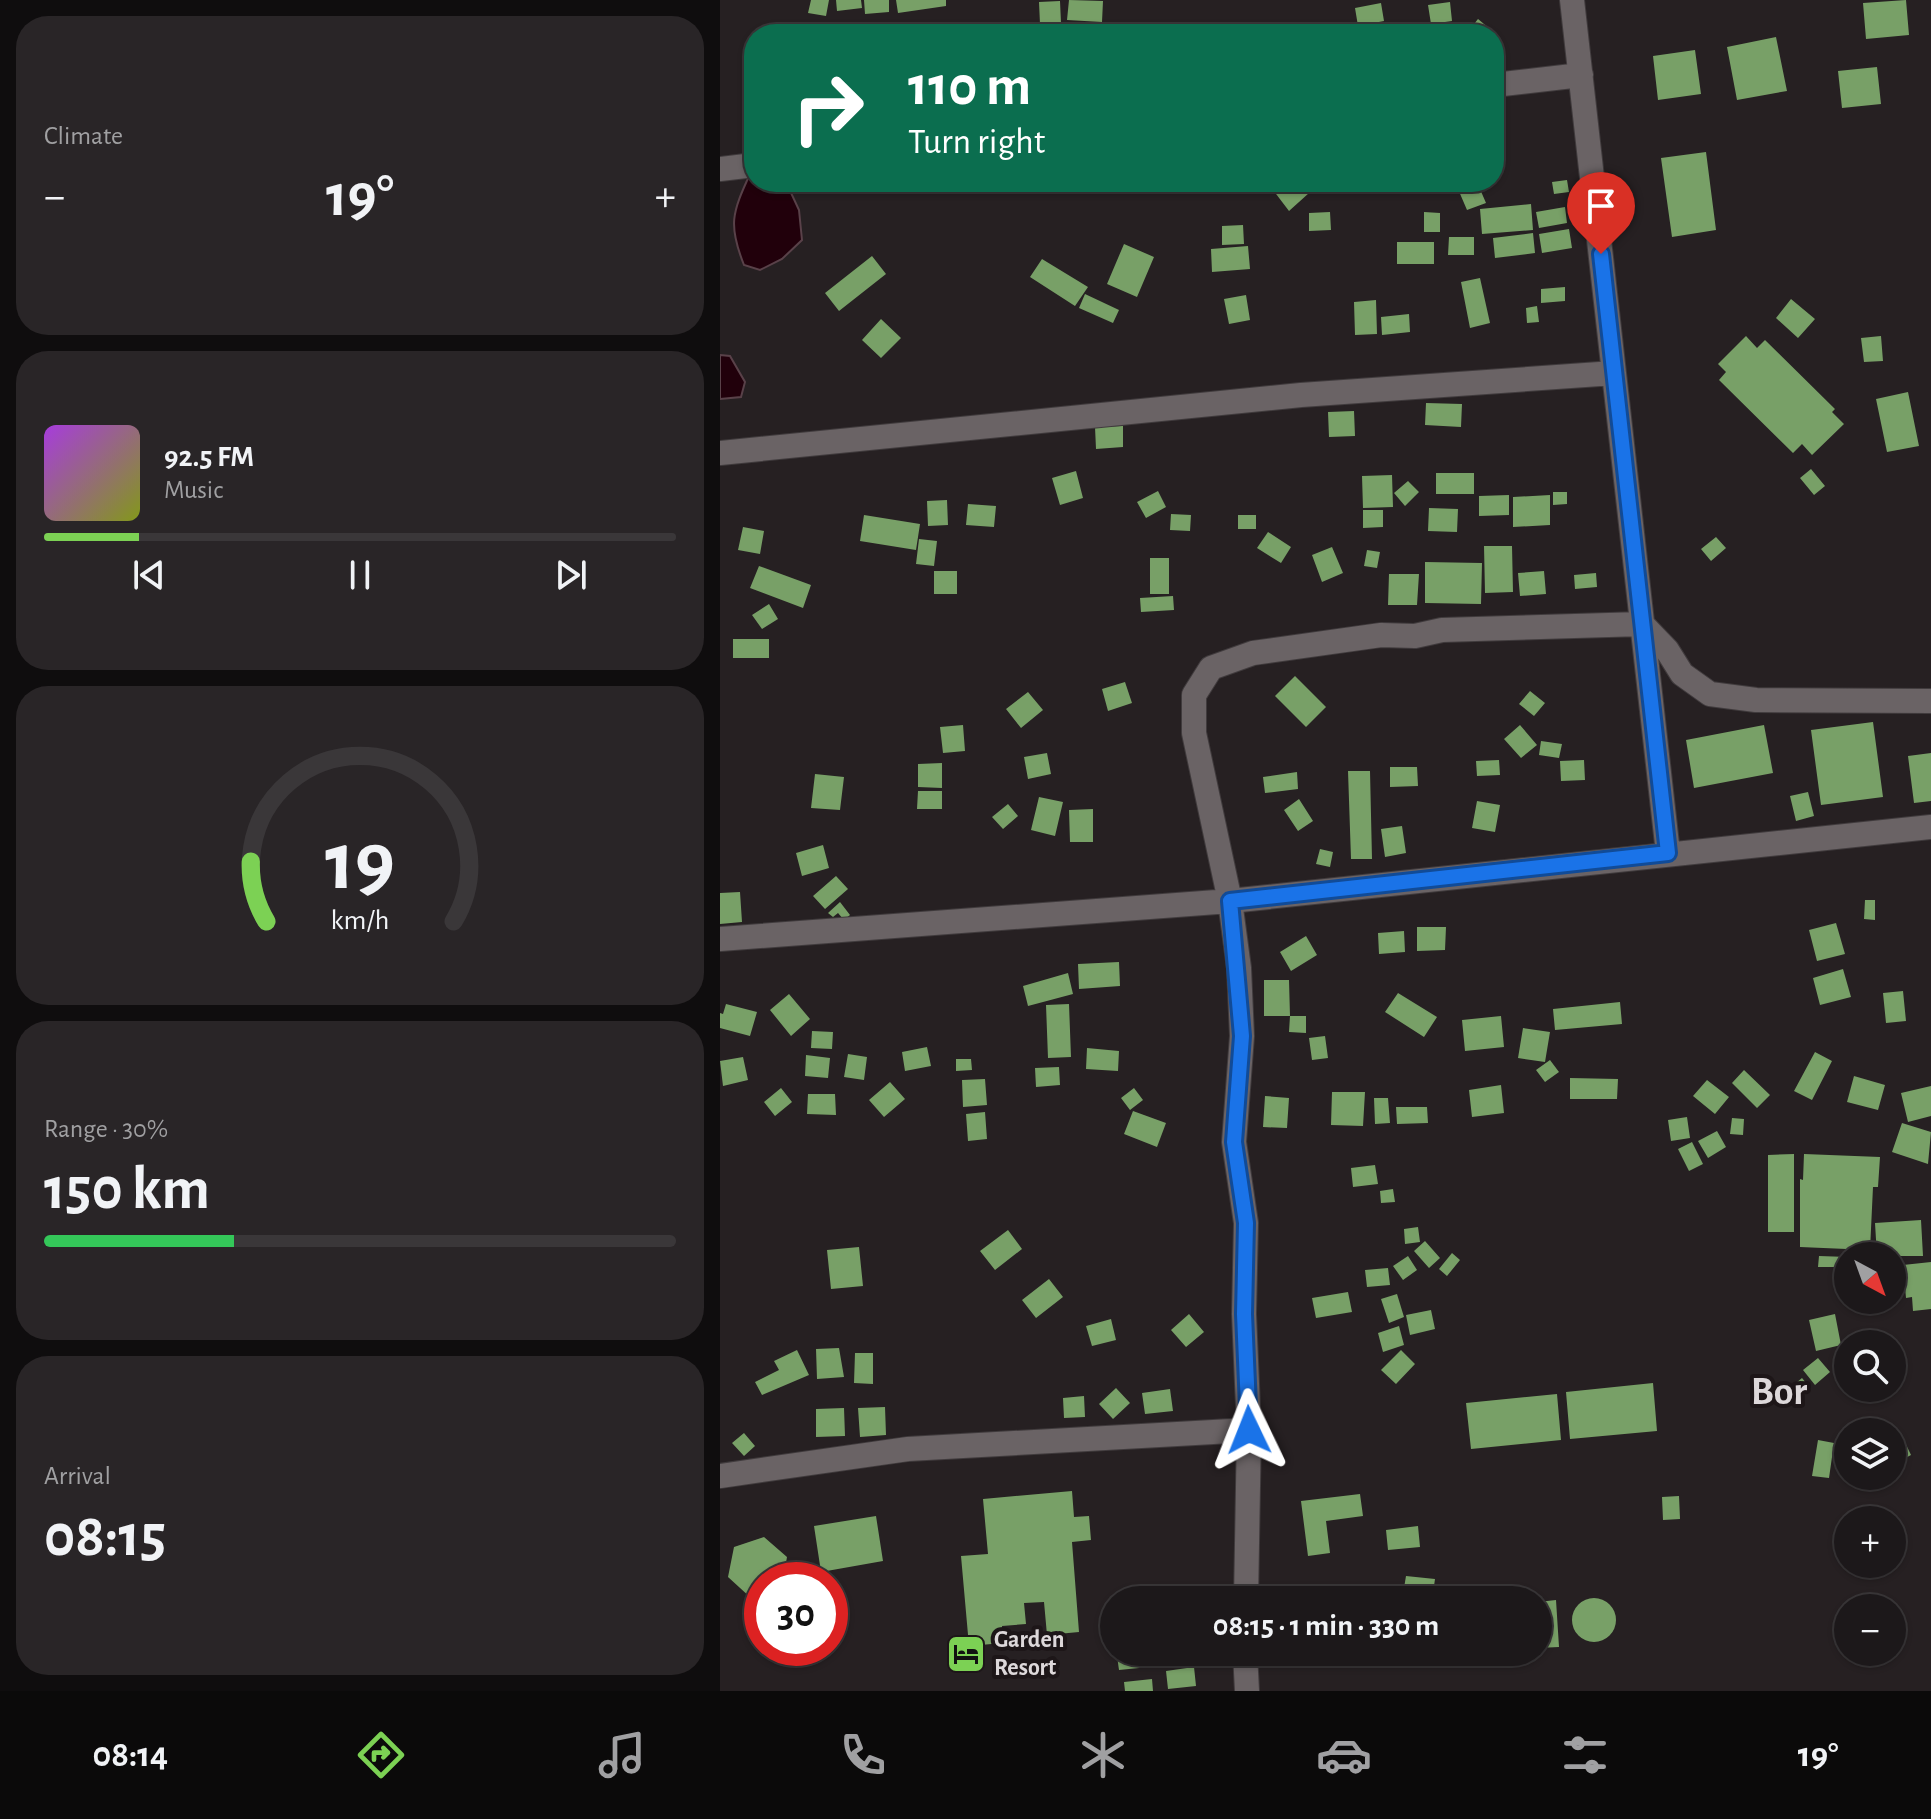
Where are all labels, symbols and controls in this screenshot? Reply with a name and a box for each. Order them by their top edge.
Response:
icon: right [776,56,880,160]
text: 110 m [908,59,1031,115]
text: Climate [44,123,123,149]
text: Turn right [908,124,1045,160]
text: 19° [326,167,394,227]
pin [1567,172,1635,254]
text: − [44,175,65,219]
text: + [655,175,676,219]
icon: arrive [1579,184,1623,228]
text: 92.5 FM [164,442,254,472]
text: Music [164,477,223,503]
icon: previous [127,553,171,597]
icon: pause [338,553,382,597]
icon: next [549,553,593,597]
text: 19 [325,820,395,904]
text: km/h [331,906,389,935]
text: Range · 30% [44,1116,168,1142]
text: 150 km [44,1160,210,1220]
north arrow [1834,1242,1906,1314]
map controls [1834,1242,1906,1666]
button: search [1834,1330,1906,1402]
district label: Bor [1751,1372,1807,1412]
position arrow [1207,1388,1291,1472]
button: layers [1834,1418,1906,1490]
text: Arrival [44,1463,111,1489]
button: + [1834,1506,1906,1578]
text: 08:15 [44,1507,166,1567]
speed limit sign: 30 [744,1562,848,1666]
button: − [1834,1594,1906,1666]
text: 08:15 · 1 min · 330 m [1213,1611,1439,1641]
place label: Garden Resort [994,1628,1065,1680]
hotel icon: Garden Resort [945,1633,987,1675]
icon: directions [353,1727,409,1783]
icon: music [594,1727,650,1783]
icon: phone [835,1727,891,1783]
icon: climate [1075,1727,1131,1783]
icon: car [1316,1727,1372,1783]
icon: filters [1557,1727,1613,1783]
text: 08:14 [92,1737,168,1773]
text: 19° [1798,1737,1839,1773]

